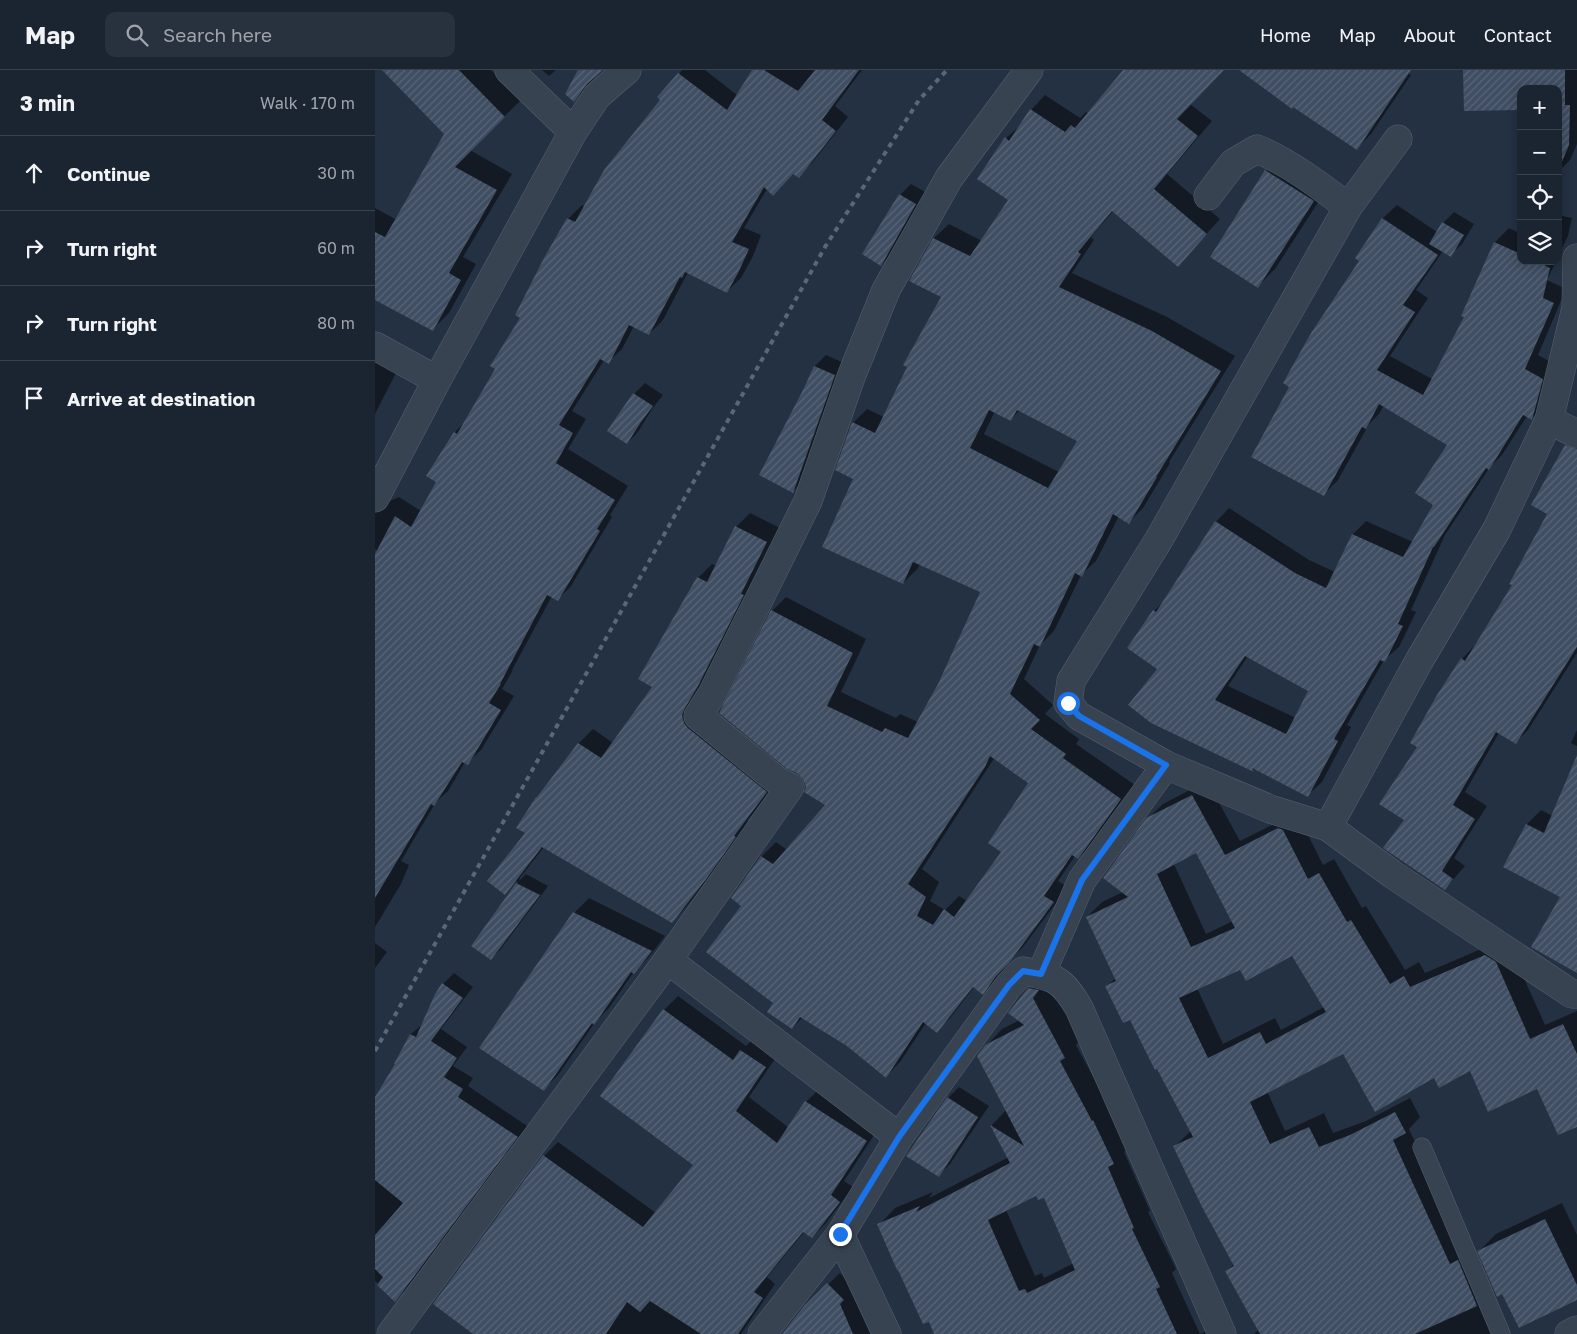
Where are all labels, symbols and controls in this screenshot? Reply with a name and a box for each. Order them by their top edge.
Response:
search box [105,12,455,57]
text: Map [25,20,75,49]
icon: search [123,21,151,49]
text: Search here [163,23,272,46]
text: Home [1260,24,1311,46]
text: Map [1339,24,1376,46]
text: About [1404,24,1456,46]
text: Contact [1484,24,1552,46]
map controls [1517,85,1562,265]
button: + [1517,85,1562,130]
text: 3 min [20,90,75,116]
text: Walk · 170 m [260,93,355,113]
button: − [1517,130,1562,175]
icon: ahead [20,159,48,187]
text: Continue [67,162,150,185]
text: 30 m [318,163,355,183]
button: locate [1517,175,1562,220]
button: layers [1517,220,1562,265]
icon: right [20,234,48,262]
text: Turn right [67,237,157,260]
text: 60 m [317,238,355,258]
icon: right [20,309,48,337]
text: Turn right [67,312,157,335]
text: 80 m [317,313,355,333]
icon: arrive [20,384,48,412]
text: Arrive at destination [67,387,255,410]
route start [1057,692,1080,715]
route end [829,1223,852,1246]

